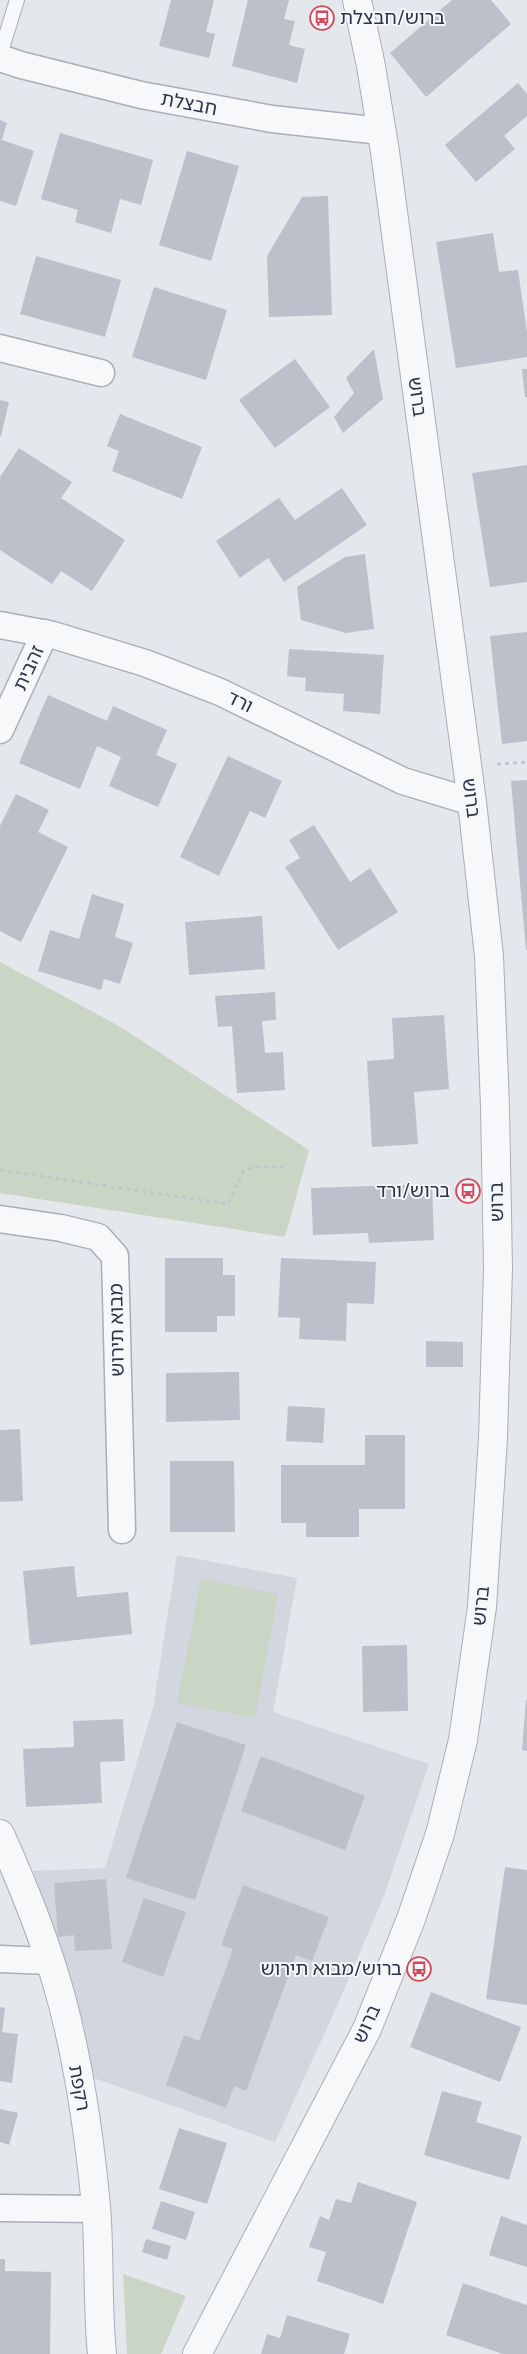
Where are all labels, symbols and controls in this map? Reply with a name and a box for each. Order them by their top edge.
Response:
bus stop icon: ברוש/חבצלת [309,5,335,31]
place label: ברוש/חבצלת [340,7,445,29]
street label: חבצלת [159,88,219,120]
street label: ברוש [403,376,431,418]
street label: זהבית [9,642,49,694]
street label: ורד [224,686,256,718]
street label: ברוש [458,777,484,819]
bus stop icon: ברוש/ורד [455,1178,481,1204]
place label: ברוש/ורד [376,1180,450,1202]
street label: ברוש [486,1182,508,1222]
street label: מבוא תירוש [105,1283,129,1377]
street label: ברוש [468,1585,494,1627]
bus stop icon: ברוש/מבוא תירוש [406,1956,432,1982]
place label: ברוש/מבוא תירוש [261,1958,402,1980]
street label: ברוש [349,2001,385,2047]
street label: רקפת [64,2063,94,2113]

